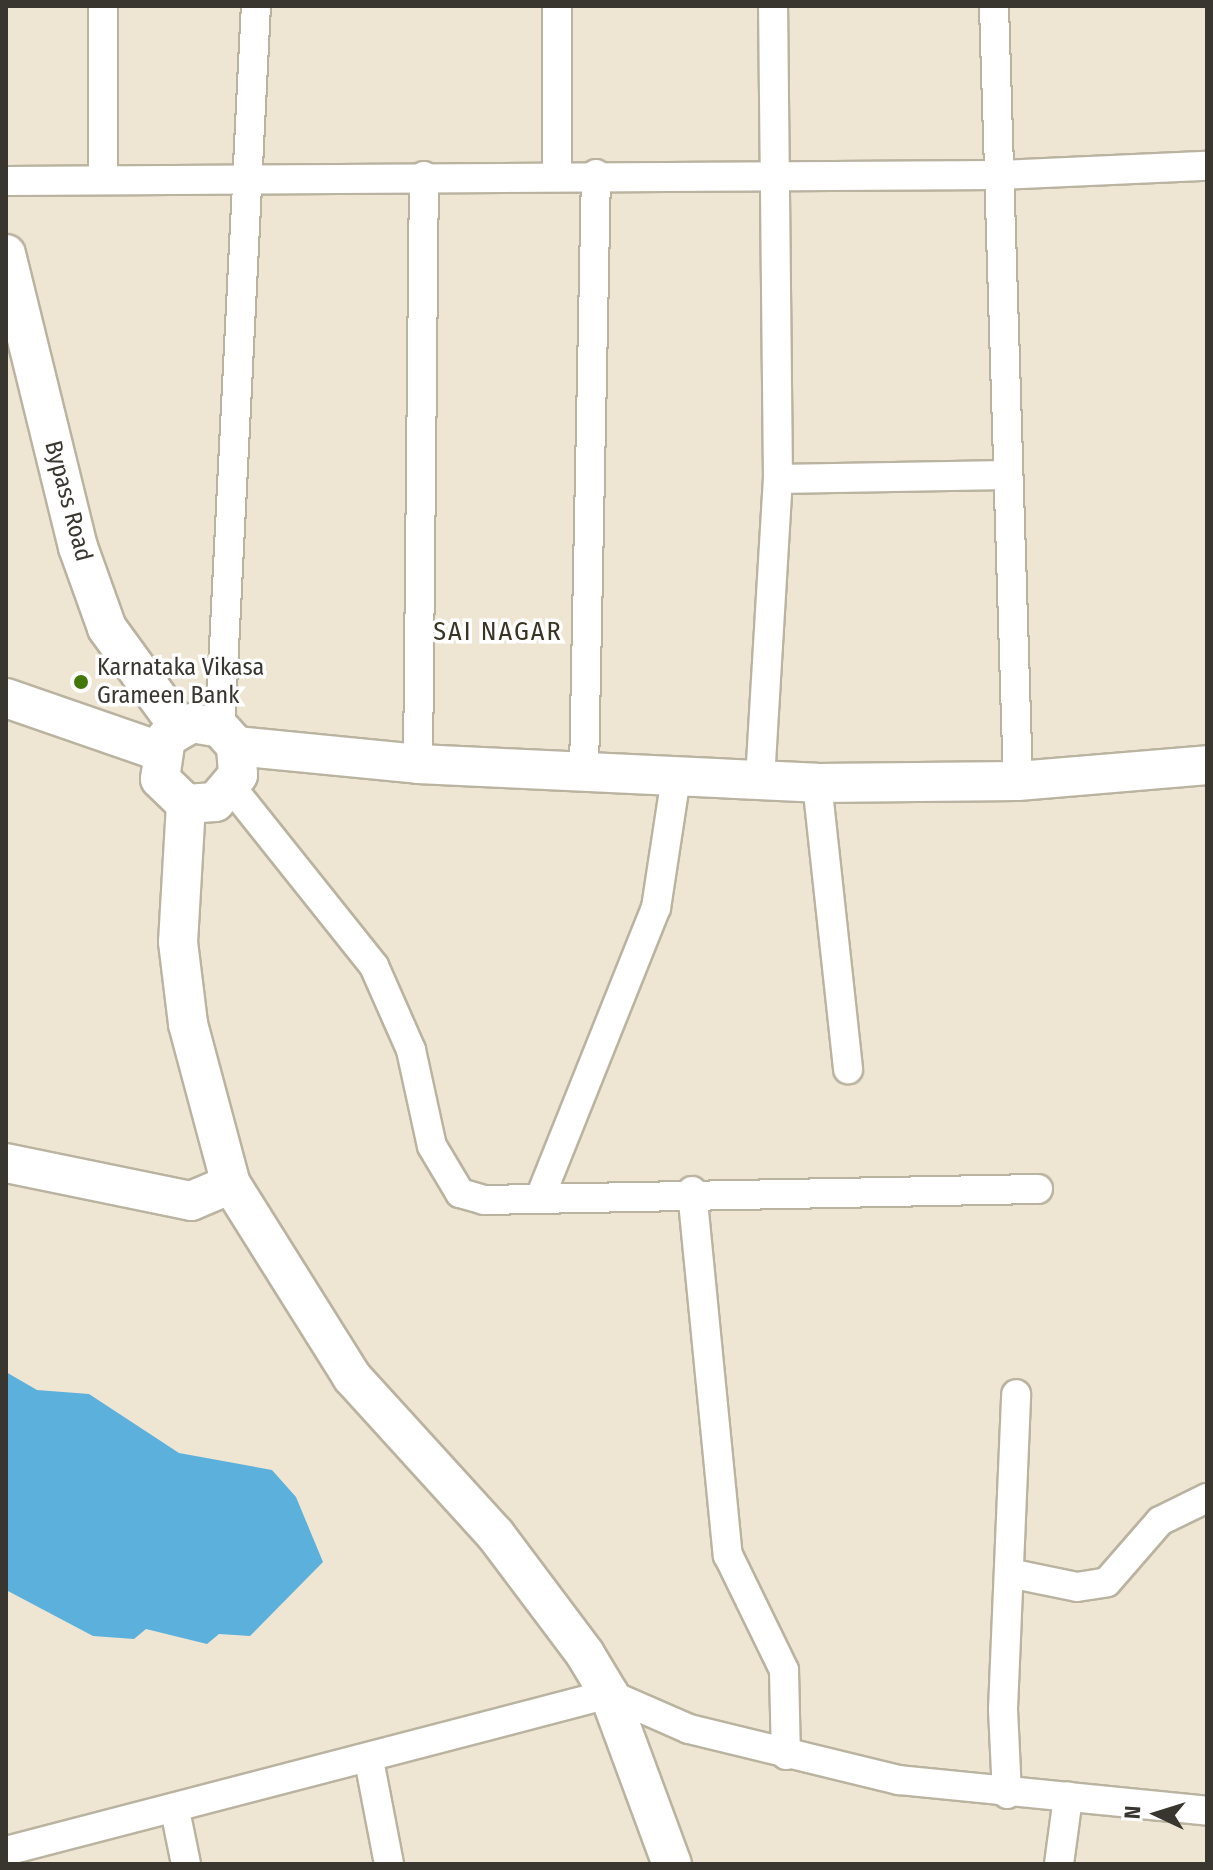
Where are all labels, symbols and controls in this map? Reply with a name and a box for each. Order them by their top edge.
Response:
street label: Bypass Road [38,438,98,564]
district label: SAI NAGAR [433,616,563,648]
place label: Karnataka Vikasa Grameen Bank [97,654,264,710]
marker: Karnataka Vikasa Grameen Bank [72,673,90,691]
north arrow [1117,1774,1197,1854]
text: N [1119,1805,1146,1820]

